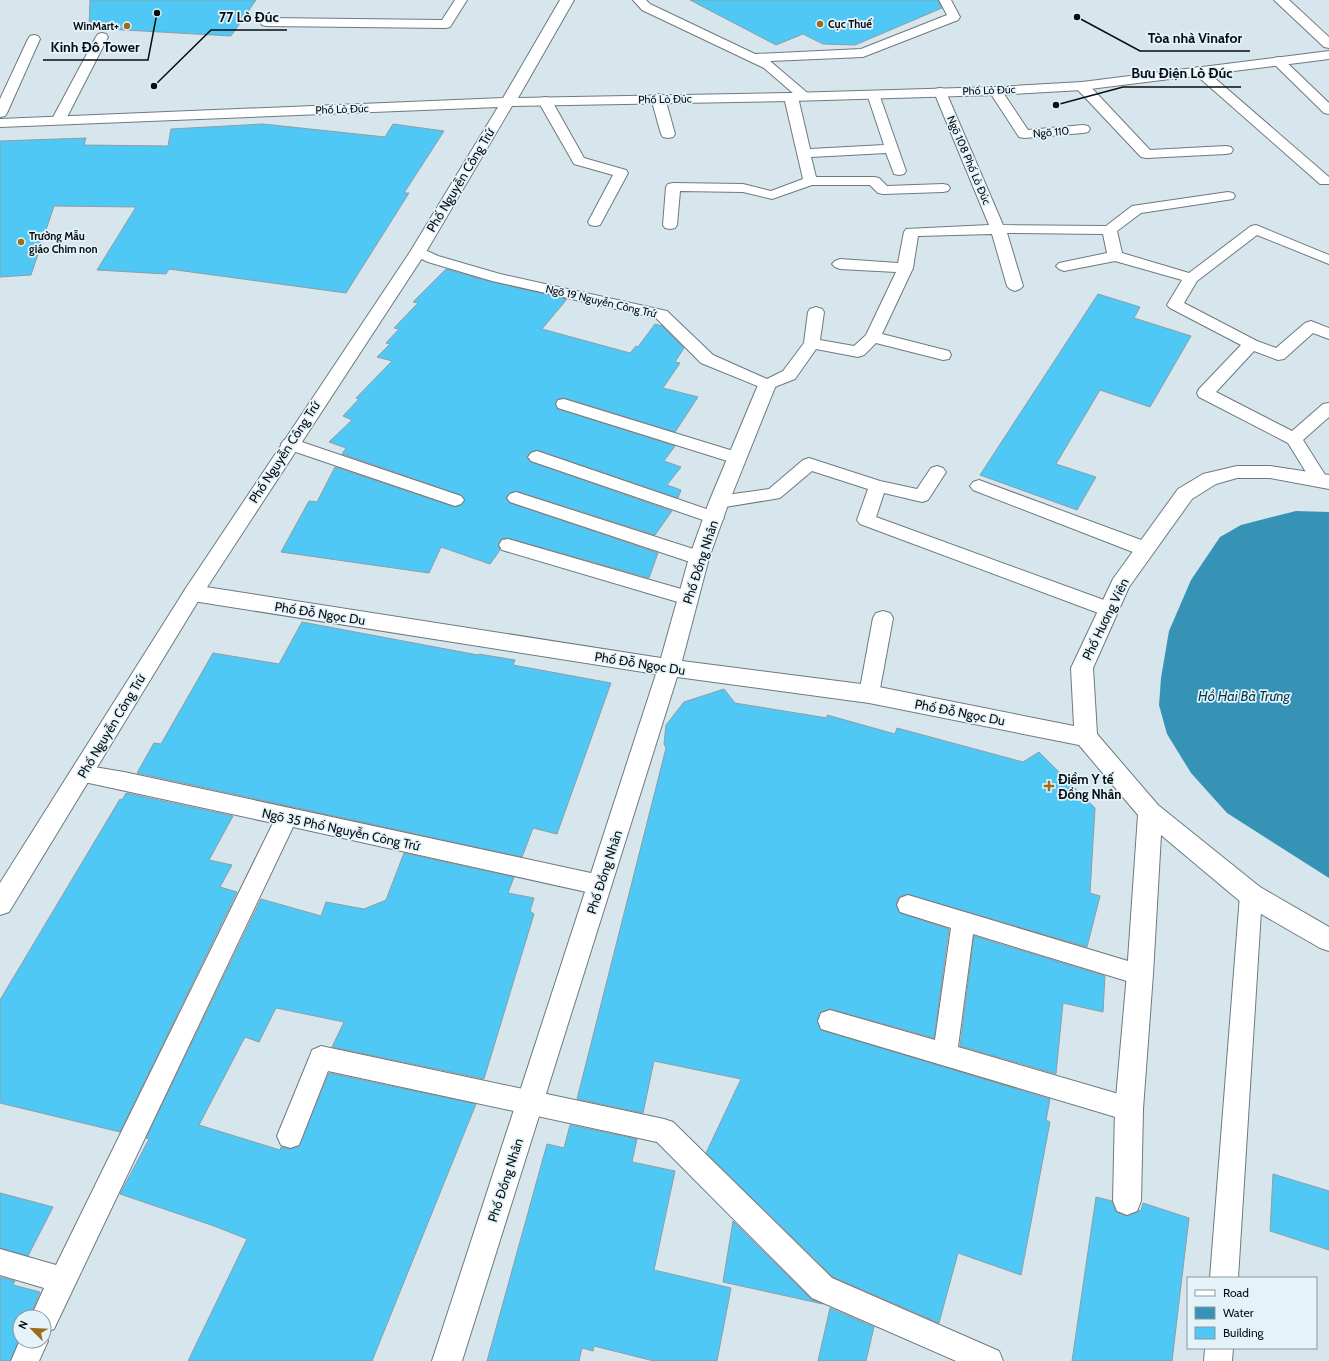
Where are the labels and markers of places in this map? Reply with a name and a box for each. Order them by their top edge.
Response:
callout: 77 Lò Đúc [211,4,287,30]
place label: Cục Thuế [828,17,872,31]
place label: WinMart+ [73,19,119,33]
marker: Cục Thuế [815,19,825,29]
marker: WinMart+ [122,21,132,31]
callout: Tòa nhà Vinafor [1140,25,1250,51]
callout: Kinh Đô Tower [43,34,148,60]
callout: Bưu Điện Lò Đúc [1123,61,1241,87]
place label: Trường Mẫu giáo Chim non [29,229,97,256]
marker: Trường Mẫu giáo Chim non [16,237,26,247]
place label: Điểm Y tế Đồng Nhân [1058,771,1121,802]
marker: Điểm Y tế Đồng Nhân [1043,780,1055,792]

